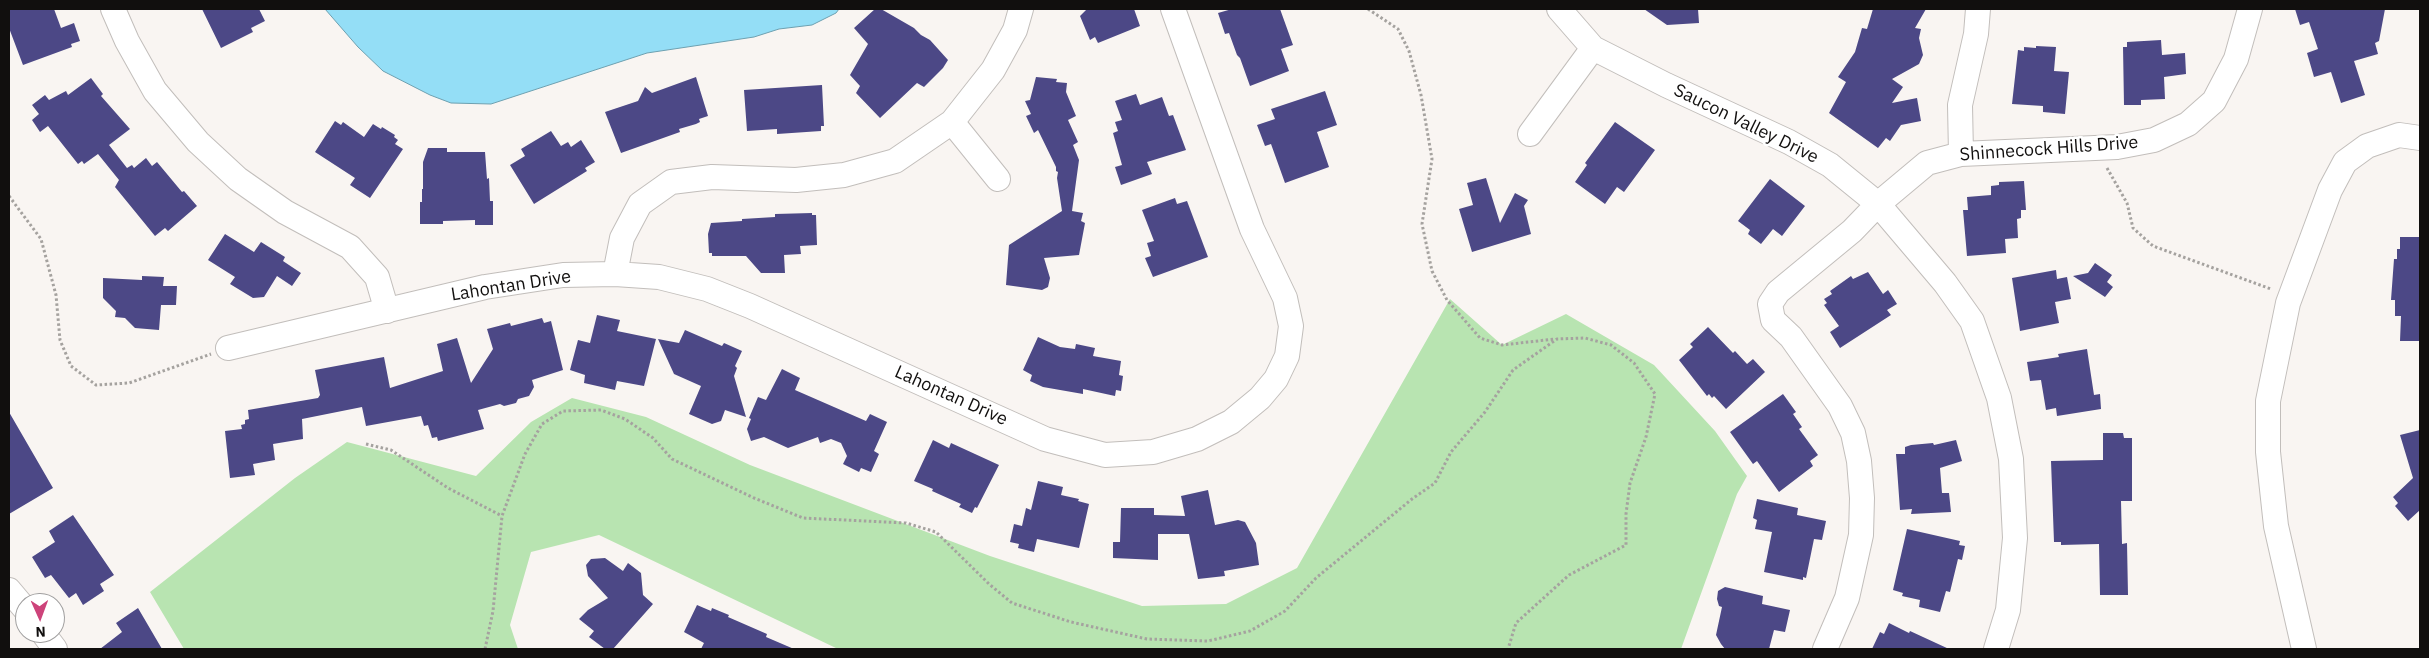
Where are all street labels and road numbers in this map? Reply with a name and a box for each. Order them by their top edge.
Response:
street label: Saucon Valley Drive [1670,80,1822,168]
street label: Shinnecock Hills Drive [1959,132,2139,166]
street label: Lahontan Drive [449,266,573,306]
street label: Lahontan Drive [891,361,1011,431]

